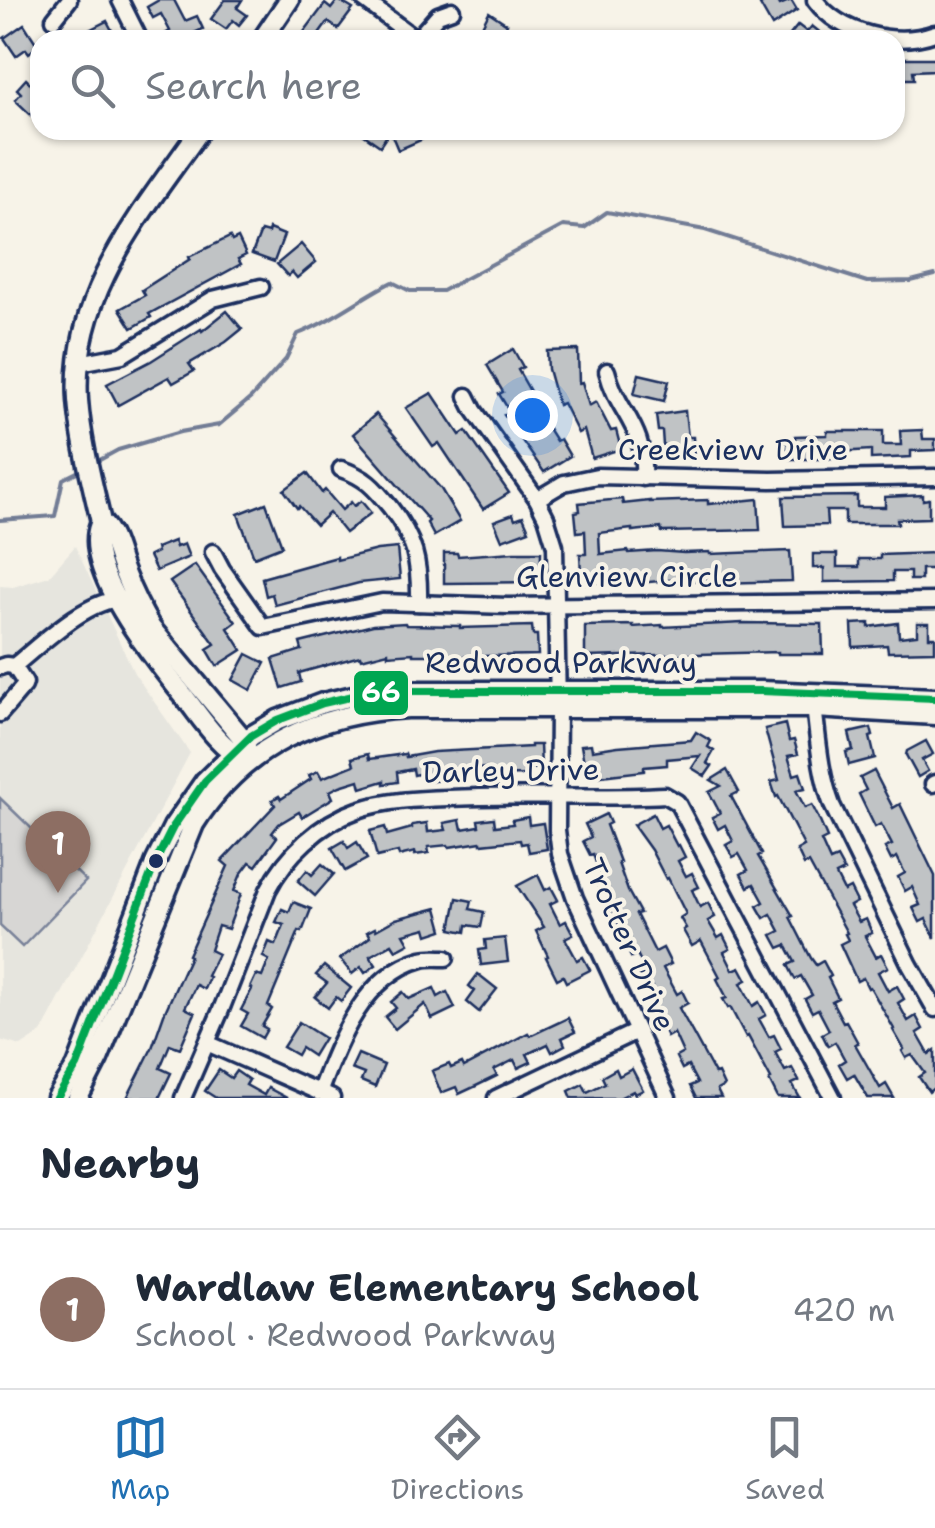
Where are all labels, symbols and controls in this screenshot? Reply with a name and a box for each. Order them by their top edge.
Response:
search box [30,30,905,140]
icon: search [65,58,120,113]
text: Search here [145,60,362,111]
your location [507,390,558,441]
street label: Creekview Drive [618,429,848,470]
street label: Glenview Circle [516,556,738,597]
street label: Redwood Parkway [425,642,697,683]
line badge: 66 [352,669,410,717]
text: 66 [361,673,401,711]
street label: Darley Drive [422,748,600,793]
pin: 1 [26,810,90,893]
unlabelled marker [146,851,166,871]
street label: Trotter Drive [573,852,686,1038]
text: Nearby [40,1135,200,1191]
text: Wardlaw Elementary School [135,1262,699,1313]
text: 1 [65,1288,80,1331]
text: 420 m [793,1288,895,1331]
text: School · Redwood Parkway [135,1313,556,1356]
tab: Map [110,1410,170,1508]
tab: Directions [391,1410,524,1508]
tab: Saved [745,1410,825,1508]

